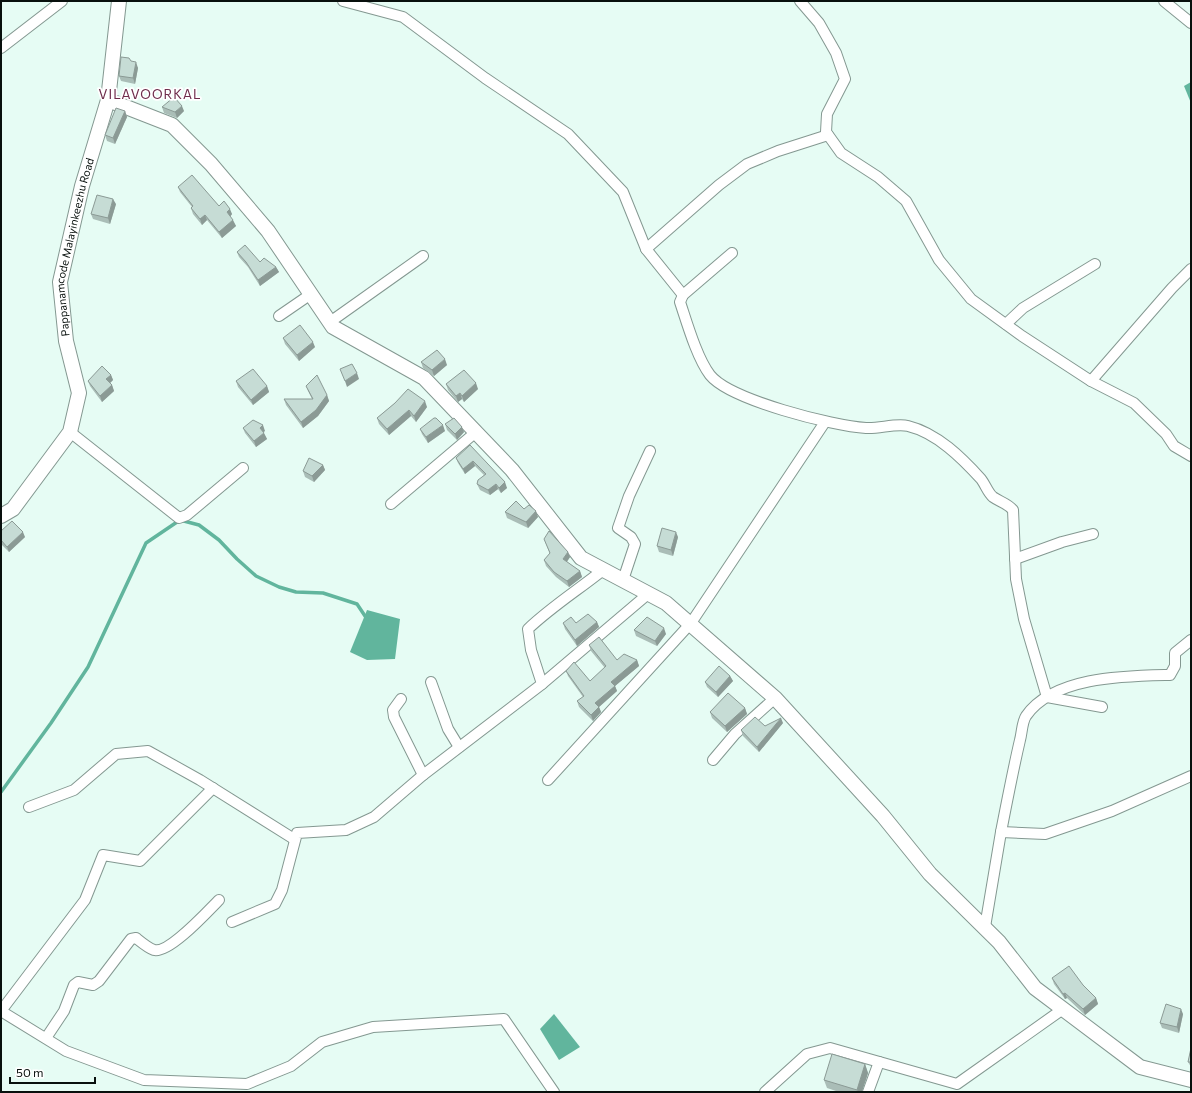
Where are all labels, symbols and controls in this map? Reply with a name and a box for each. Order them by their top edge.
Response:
district label: VILAVOORKAL [99,86,201,102]
street label: Pappanamcode Malayinkeezhu Road [53,156,96,337]
scale bar [10,1059,95,1085]
text: 50 m [16,1065,44,1079]

